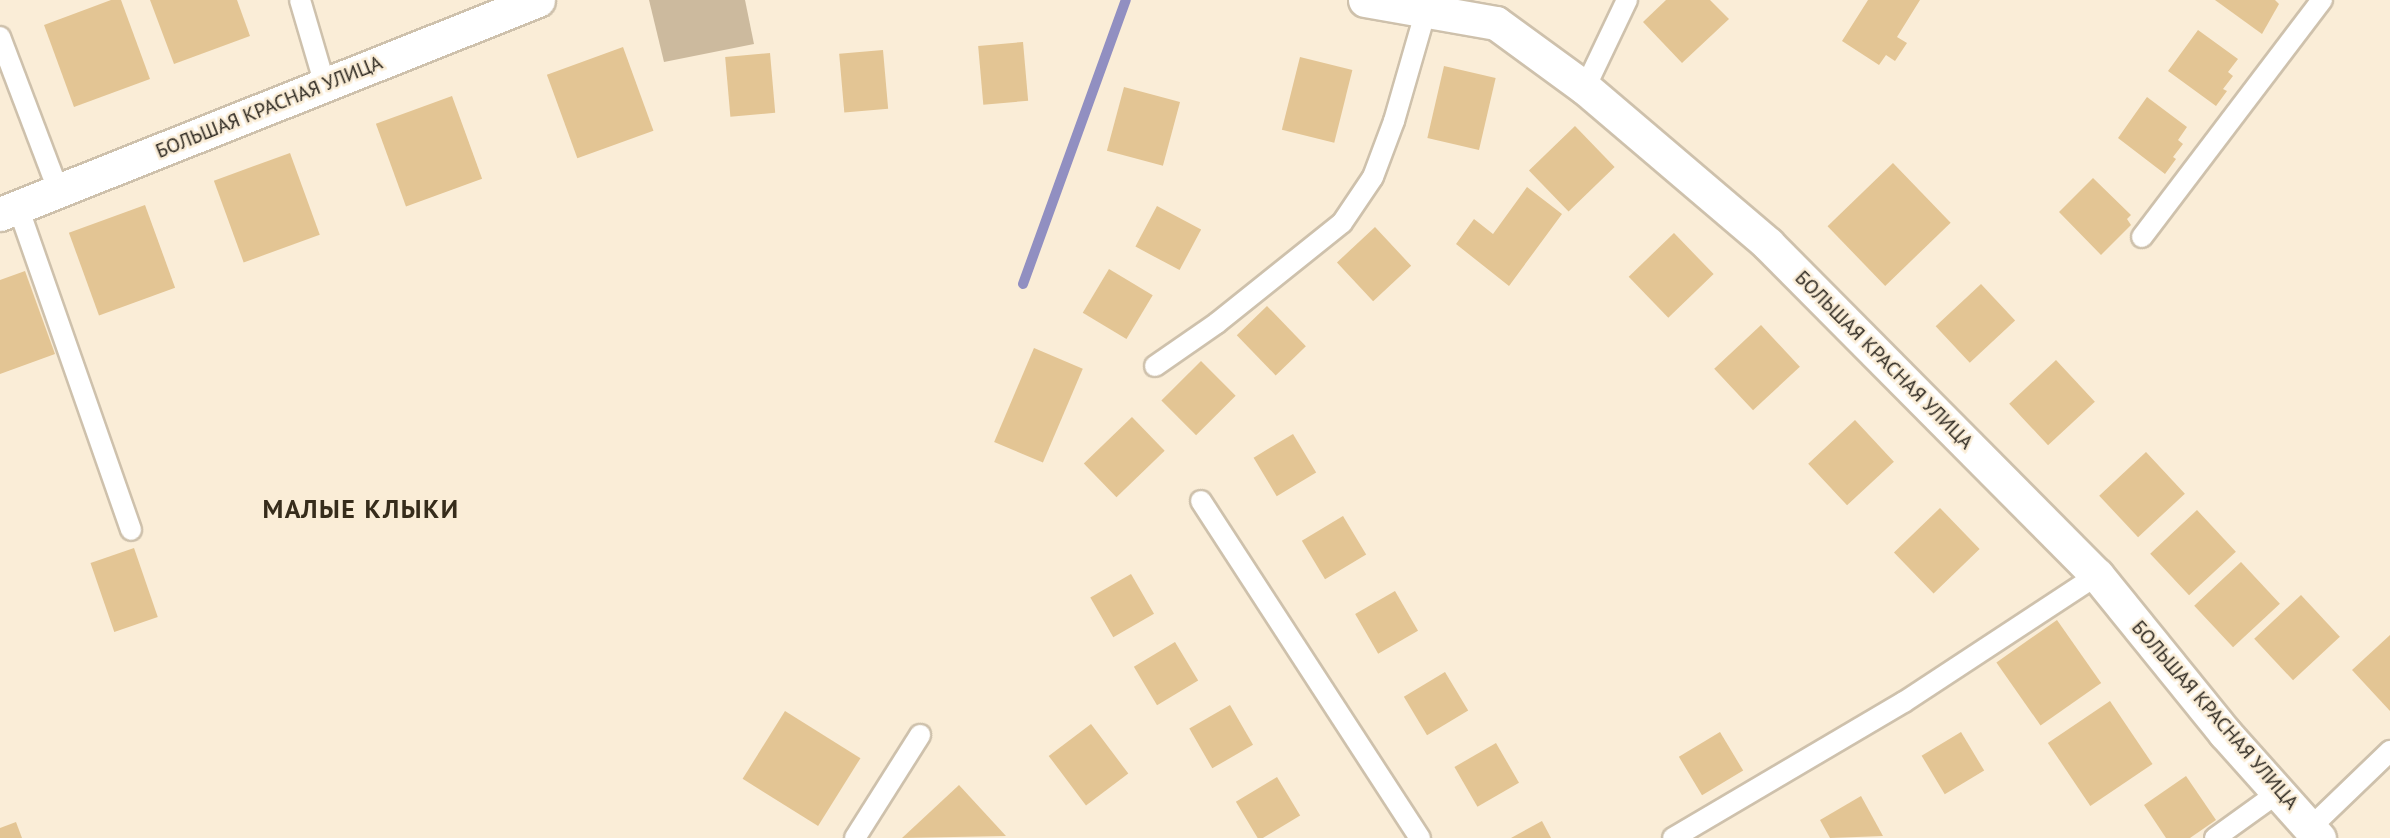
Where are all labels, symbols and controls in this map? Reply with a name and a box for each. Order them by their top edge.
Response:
street label: БОЛЬШАЯ КРАСНАЯ УЛИЦА [152,50,386,164]
street label: БОЛЬШАЯ КРАСНАЯ УЛИЦА [1790,266,1978,454]
district label: МАЛЫЕ КЛЫКИ [263,493,459,525]
street label: БОЛЬШАЯ КРАСНАЯ УЛИЦА [2126,616,2304,814]

